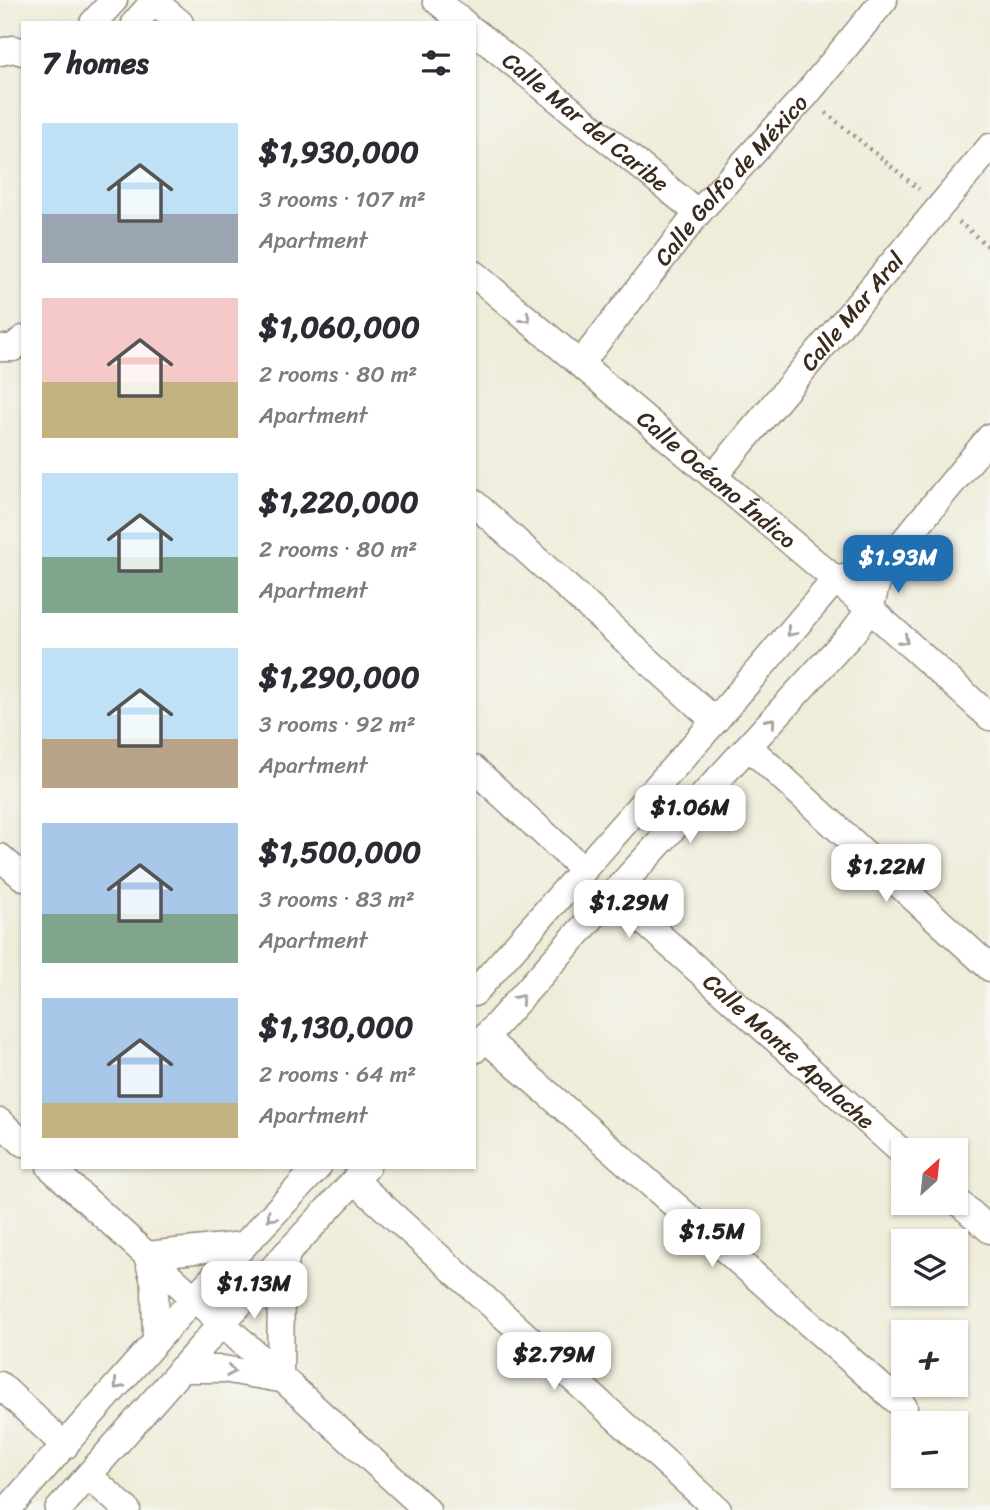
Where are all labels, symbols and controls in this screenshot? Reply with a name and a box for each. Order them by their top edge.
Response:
text: 7 homes [42,36,149,90]
street label: Calle Mar del Caribe [493,41,679,203]
icon: filters [417,44,455,82]
street label: Calle Golfo de México [643,84,819,276]
text: $1,930,000 [259,125,419,179]
icon: home [98,151,182,235]
text: 3 rooms · 107 m² [259,179,426,220]
text: Apartment [259,220,368,261]
street label: Calle Mar Aral [790,242,916,381]
text: $1,060,000 [259,300,420,354]
one-way arrow [518,310,531,322]
icon: home [98,326,182,410]
text: 2 rooms · 80 m² [259,354,417,395]
text: Apartment [259,395,368,436]
street label: Calle Océano Índico [627,400,806,560]
text: $1,220,000 [259,475,419,529]
icon: home [98,501,182,585]
text: 2 rooms · 80 m² [259,529,417,570]
pin: $1.93M [841,536,955,595]
text: $1.93M [859,537,937,578]
text: Apartment [259,570,368,611]
one-way arrow [787,623,799,636]
one-way arrow [896,632,909,644]
text: $1,290,000 [259,650,420,704]
icon: home [98,676,182,760]
text: 3 rooms · 92 m² [259,704,416,745]
one-way arrow [763,717,776,730]
text: Apartment [259,745,368,786]
pin: $1.06M [633,786,747,845]
text: $1.06M [651,787,729,828]
text: $1,500,000 [259,825,421,879]
pin: $1.22M [829,844,943,904]
text: $1.22M [847,846,925,887]
icon: home [98,851,182,935]
text: 3 rooms · 83 m² [259,879,415,920]
pin: $1.29M [572,880,686,940]
text: $1.29M [590,882,668,923]
text: Apartment [259,920,368,961]
street label: Calle Monte Apalache [693,963,885,1140]
one-way arrow [512,995,524,1008]
text: $1,130,000 [259,1000,413,1054]
icon: home [98,1026,182,1110]
text: 2 rooms · 64 m² [259,1054,416,1095]
text: Apartment [259,1095,368,1136]
north arrow [891,1138,968,1214]
map controls [891,1138,968,1488]
one-way arrow [266,1209,279,1222]
pin: $1.5M [663,1210,761,1269]
text: $1.5M [679,1211,745,1252]
button: layers [891,1229,968,1306]
pin: $1.13M [197,1262,311,1321]
text: $1.13M [217,1263,291,1304]
button: + [891,1320,968,1397]
pin: $2.79M [497,1332,611,1392]
text: $2.79M [513,1334,595,1375]
one-way arrow [225,1363,237,1378]
one-way arrow [114,1377,126,1390]
button: − [891,1411,968,1488]

